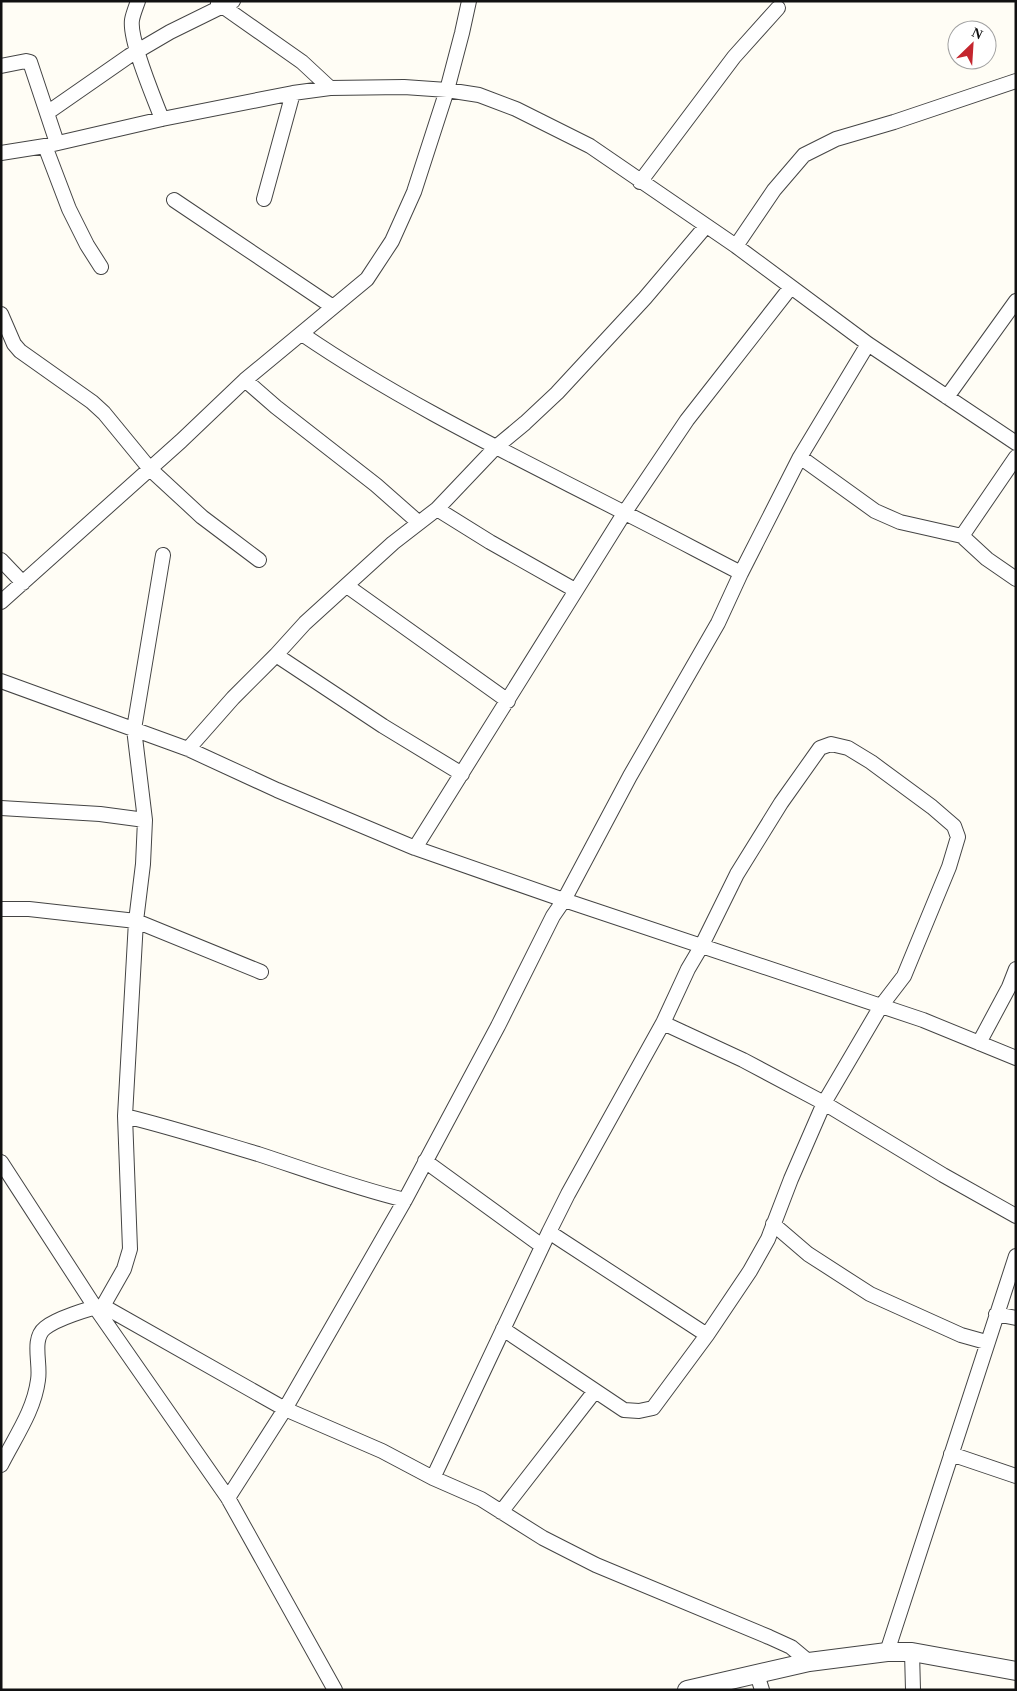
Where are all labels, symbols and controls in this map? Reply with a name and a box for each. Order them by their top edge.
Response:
north arrow [947,20,997,70]
text: N [970,25,985,43]

